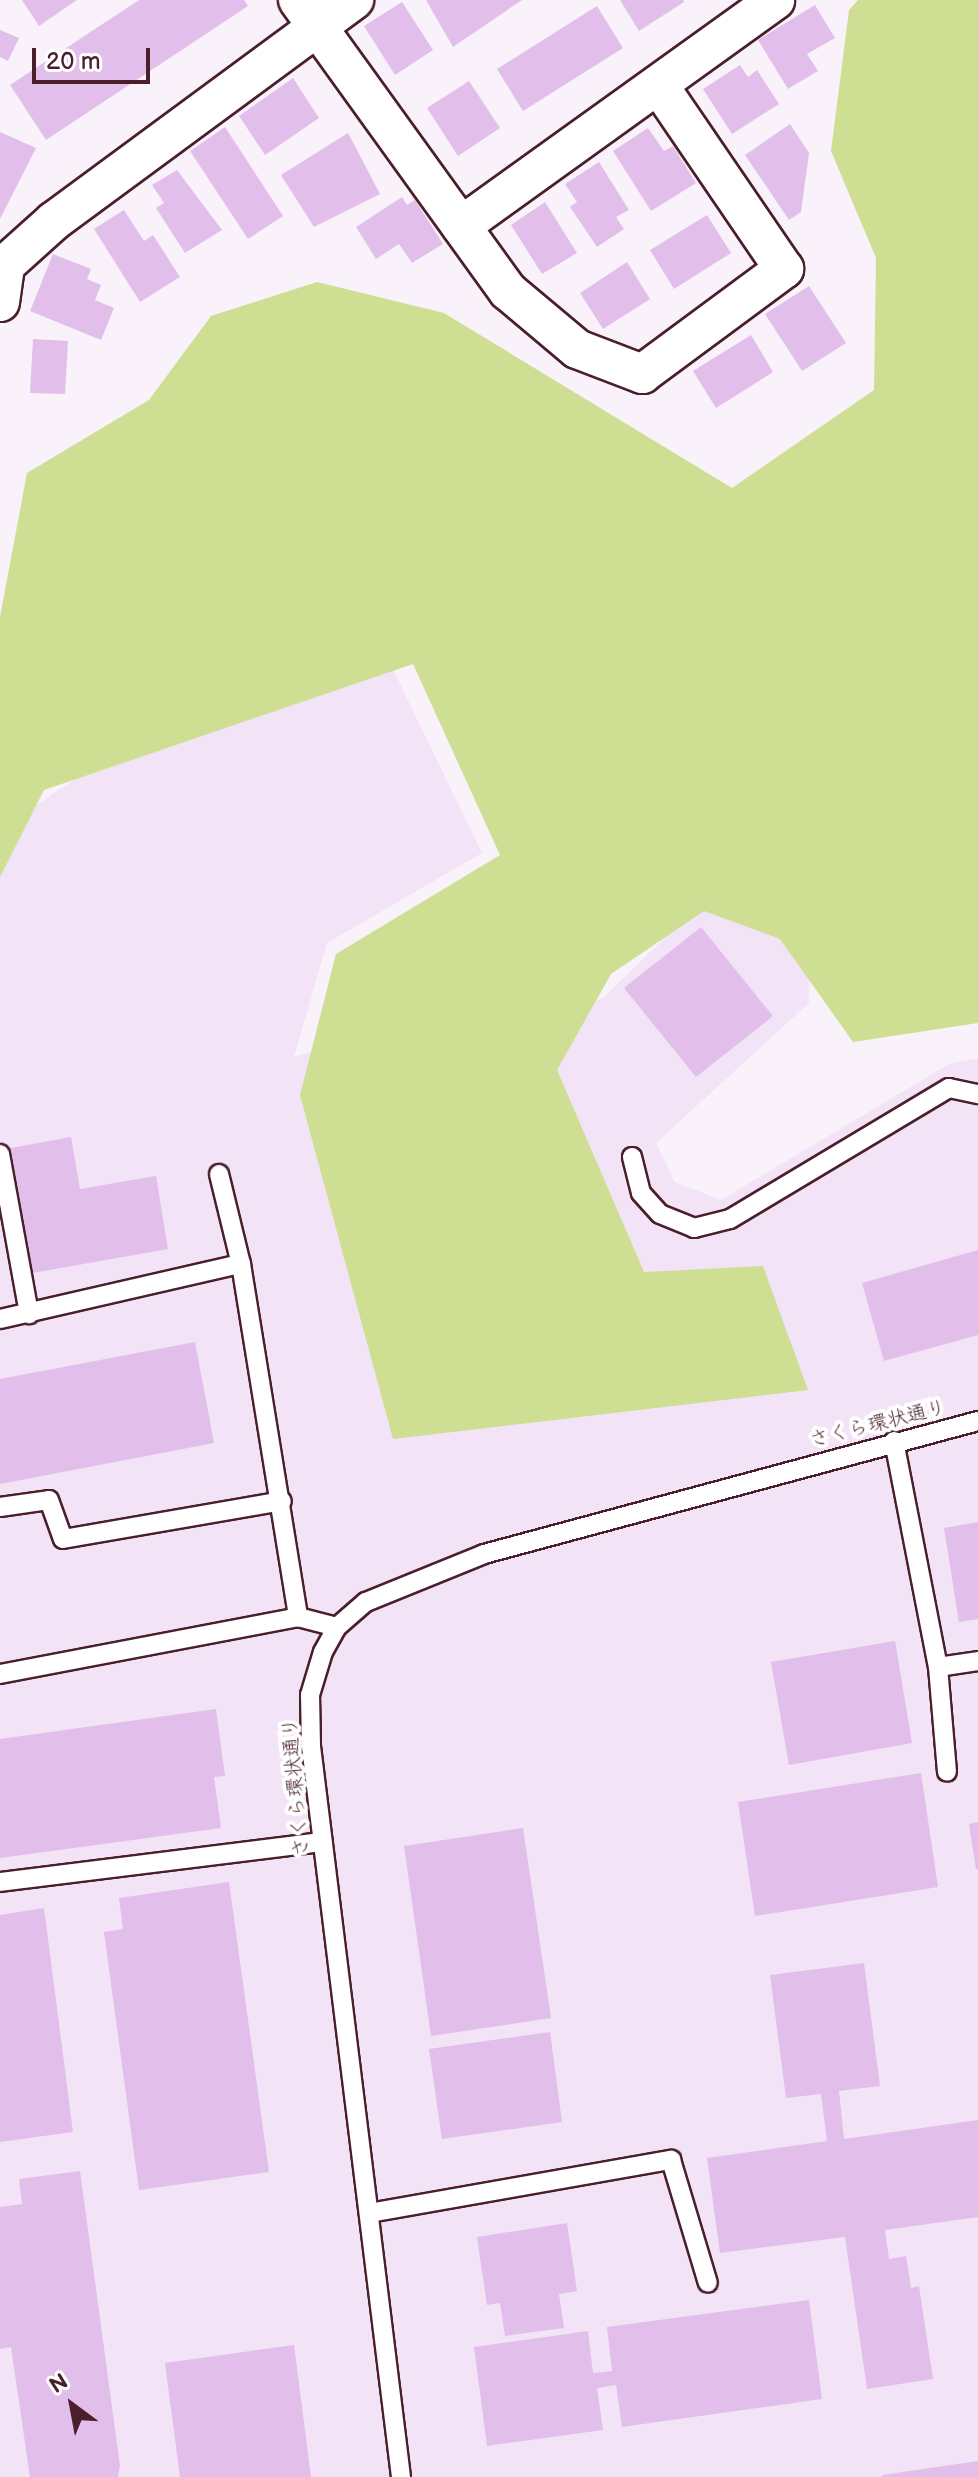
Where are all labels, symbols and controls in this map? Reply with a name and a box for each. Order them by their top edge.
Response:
scale bar [36,32,154,82]
text: 20 m [46,47,101,76]
street label: さくら環状通り [807,1395,949,1453]
street label: さくら環状通り [278,1716,314,1858]
north arrow [32,2365,112,2445]
text: N [45,2368,73,2400]

